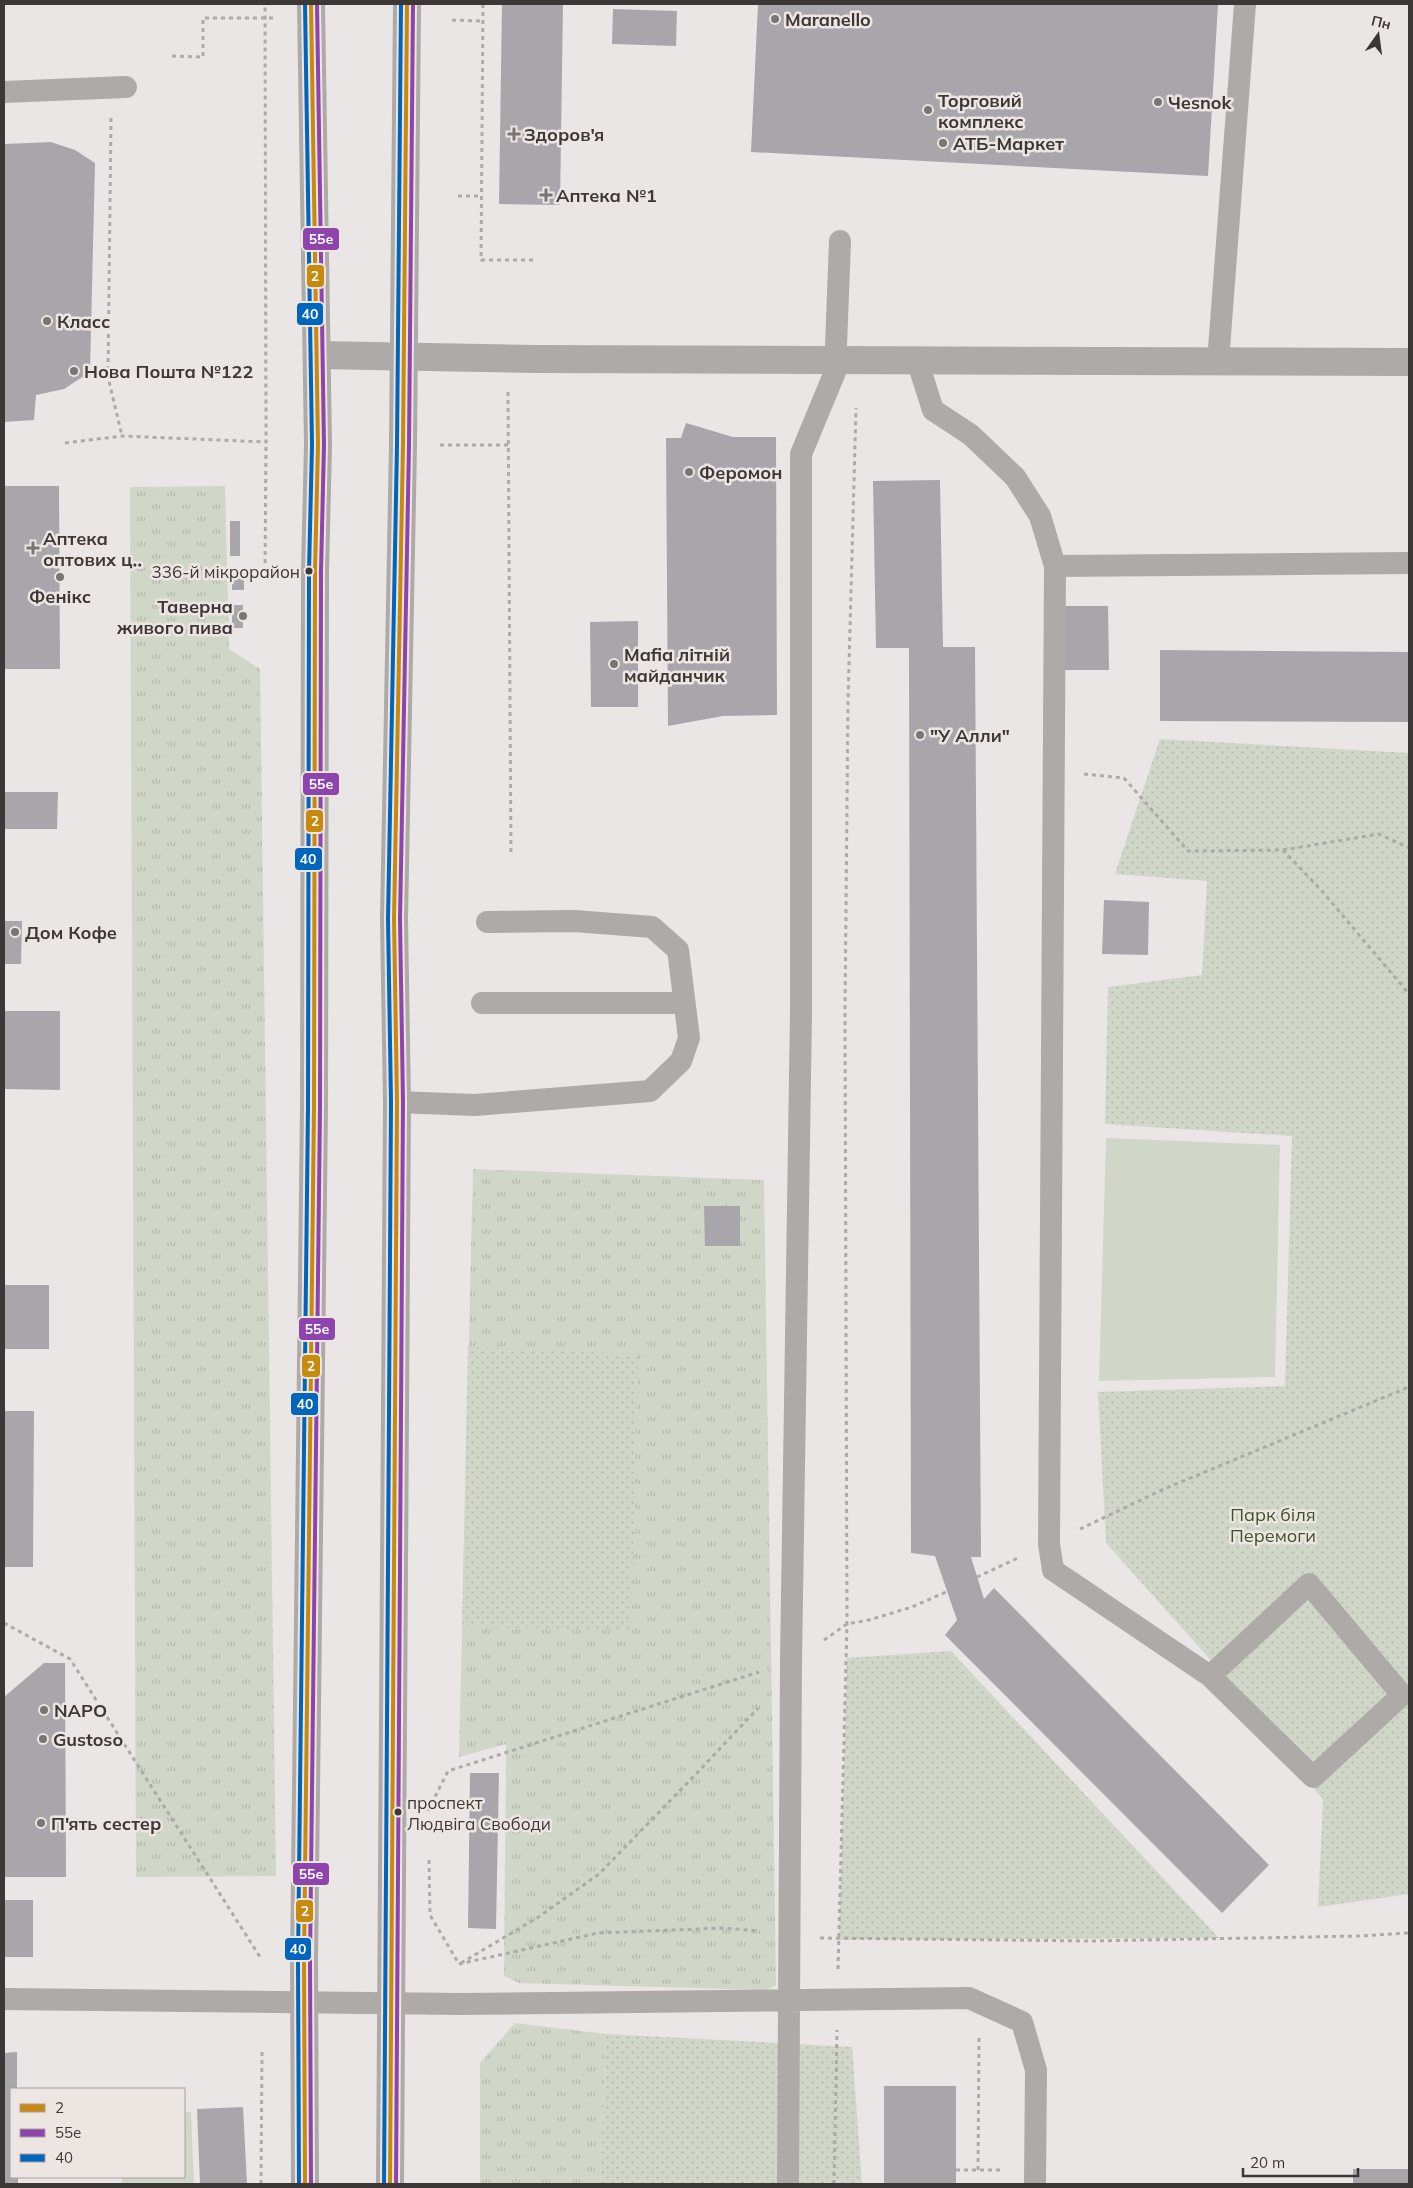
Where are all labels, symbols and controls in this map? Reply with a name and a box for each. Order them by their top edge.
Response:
place label: Maranello [785,8,871,31]
north arrow [1353,10,1403,60]
text: Пн [1370,11,1393,33]
marker: Maranello [769,13,781,25]
place label: Торговий комплекс [938,89,1023,133]
place label: Чеsnok [1168,91,1232,114]
marker: Чеsnok [1152,96,1164,108]
marker: Торговий комплекс [922,104,934,116]
place label: Здоров'я [524,123,604,146]
marker: Здоров'я [508,128,520,140]
place label: АТБ-Маркет [953,132,1064,155]
marker: АТБ-Маркет [937,137,949,149]
place label: Аптека №1 [556,184,657,207]
marker: Аптека №1 [540,189,552,201]
line badge: 55е [302,227,340,251]
text: 55е [309,230,333,248]
line badge: 2 [306,264,325,288]
text: 2 [311,267,319,285]
line badge: 40 [296,302,324,326]
text: 40 [302,305,318,323]
place label: Класс [57,310,110,333]
marker: Класс [41,315,53,327]
place label: Нова Пошта №122 [84,360,253,383]
marker: Нова Пошта №122 [68,365,80,377]
place label: Феромон [699,461,782,484]
marker: Феромон [683,466,695,478]
place label: Аптека оптових ц‥ [43,527,142,571]
marker: Аптека оптових ц‥ [27,542,39,554]
place label: 336-й мікрорайон [152,561,300,582]
marker: 336-й мікрорайон [304,566,314,576]
marker: Фенікс [54,571,66,583]
place label: Фенікс [29,585,91,608]
place label: Таверна живого пива [116,595,233,639]
marker: Таверна живого пива [237,610,249,622]
place label: Mafia літній майданчик [624,643,730,687]
marker: Mafia літній майданчик [608,658,620,670]
place label: "У Алли" [930,724,1010,747]
marker: "У Алли" [914,729,926,741]
line badge: 55е [302,772,340,796]
text: 55е [309,775,333,793]
line badge: 2 [305,809,324,833]
text: 2 [311,812,319,830]
line badge: 40 [294,847,323,871]
text: 40 [300,850,316,868]
place label: Дом Кофе [25,921,117,944]
marker: Дом Кофе [9,926,21,938]
line badge: 55е [298,1317,336,1341]
text: 55е [305,1320,329,1338]
line badge: 2 [301,1354,321,1378]
text: 2 [307,1357,315,1375]
line badge: 40 [290,1392,319,1416]
text: 40 [297,1395,313,1413]
park label: Парк біля Перемоги [1230,1503,1316,1547]
place label: NAPO [54,1699,107,1722]
marker: NAPO [38,1704,50,1716]
place label: Gustoso [53,1728,123,1751]
marker: Gustoso [37,1733,49,1745]
place label: проспект Людвіга Свободи [407,1792,551,1834]
marker: проспект Людвіга Свободи [393,1807,403,1817]
place label: П'ять сестер [51,1812,161,1835]
marker: П'ять сестер [35,1817,47,1829]
line badge: 55е [292,1862,330,1886]
text: 55е [299,1865,323,1883]
line badge: 2 [295,1899,314,1923]
text: 2 [301,1902,309,1920]
line badge: 40 [284,1937,312,1961]
text: 40 [290,1940,306,1958]
legend [10,2088,185,2178]
text: 2 [55,2098,64,2117]
text: 55е [55,2123,81,2142]
scale bar [1243,2146,1358,2178]
text: 40 [55,2148,73,2167]
text: 20 m [1250,2153,1285,2172]

